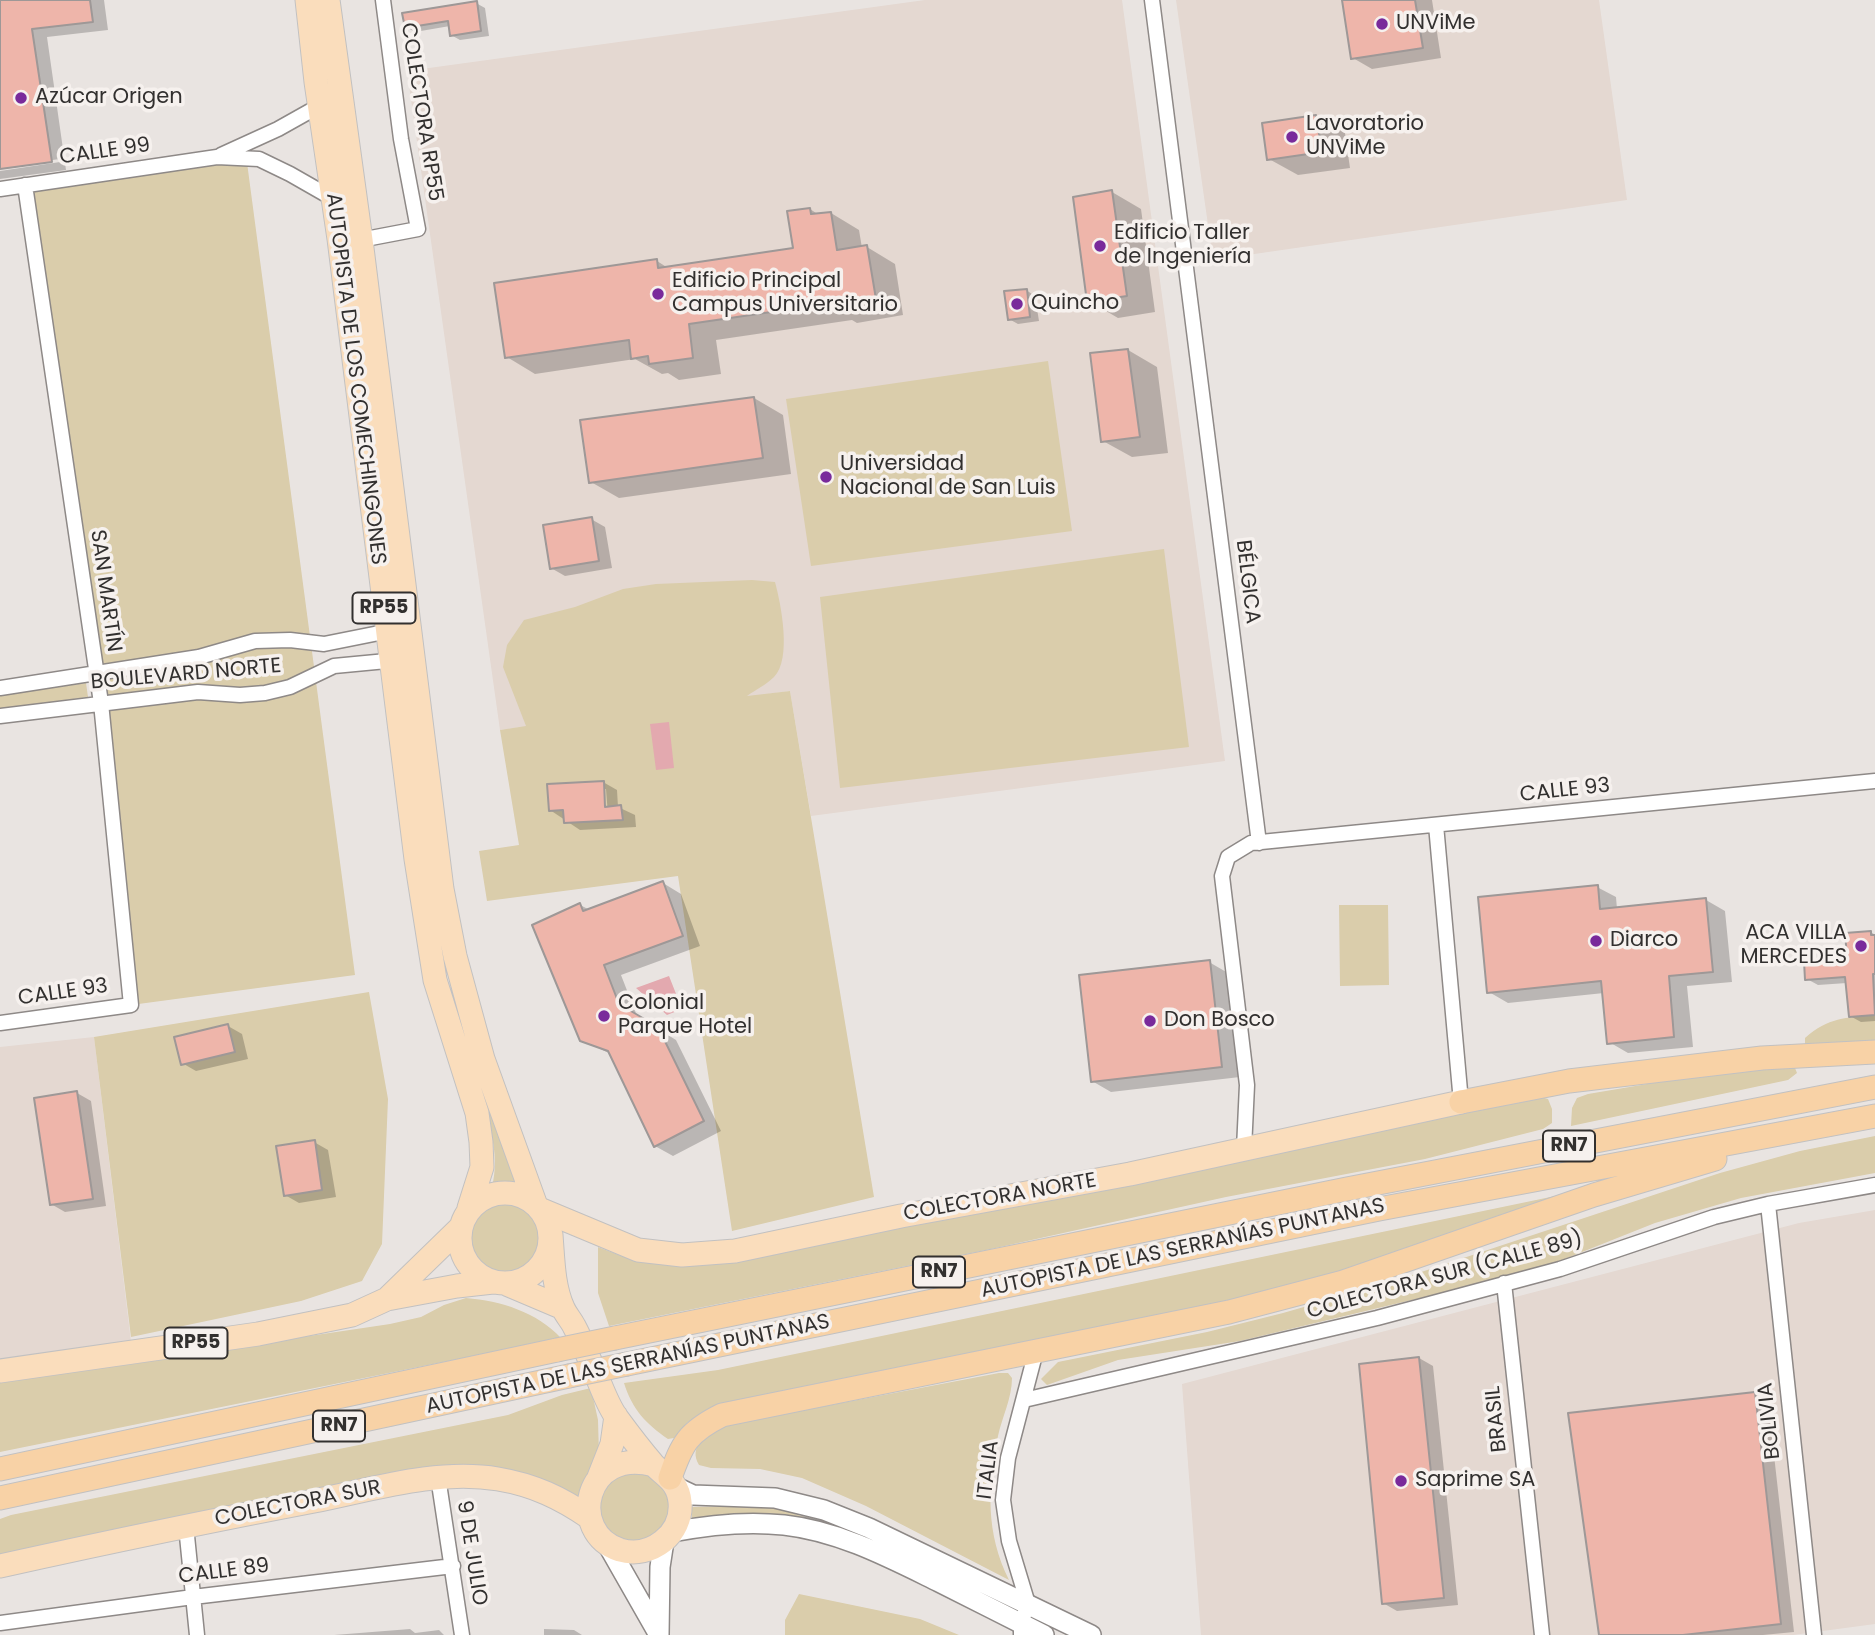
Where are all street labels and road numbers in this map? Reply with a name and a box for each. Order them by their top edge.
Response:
street label: COLECTORA RP55 [394,21,448,203]
street label: CALLE 99 [58,133,152,171]
street label: AUTOPISTA DE LOS COMECHINGONES [320,192,390,566]
street label: SAN MARTÍN [84,528,126,654]
street label: BÉLGICA [1229,538,1265,626]
road number: RP55 [352,593,416,624]
street label: BOULEVARD NORTE [90,654,282,696]
street label: CALLE 93 [1519,774,1611,808]
street label: CALLE 93 [16,974,110,1012]
road number: RN7 [1543,1130,1595,1162]
street label: COLECTORA NORTE [902,1169,1098,1227]
street label: AUTOPISTA DE LAS SERRANÍAS PUNTANAS [979,1194,1387,1304]
street label: COLECTORA SUR (CALLE 89) [1304,1227,1586,1325]
road number: RN7 [913,1256,965,1288]
street label: AUTOPISTA DE LAS SERRANÍAS PUNTANAS [424,1310,832,1420]
road number: RP55 [164,1328,228,1358]
street label: BOLIVIA [1753,1381,1787,1461]
street label: BRASIL [1481,1385,1513,1453]
road number: RN7 [313,1410,365,1442]
street label: ITALIA [973,1439,1005,1501]
street label: COLECTORA SUR [213,1476,383,1532]
street label: 9 DE JULIO [450,1499,492,1607]
street label: CALLE 89 [177,1554,271,1590]

